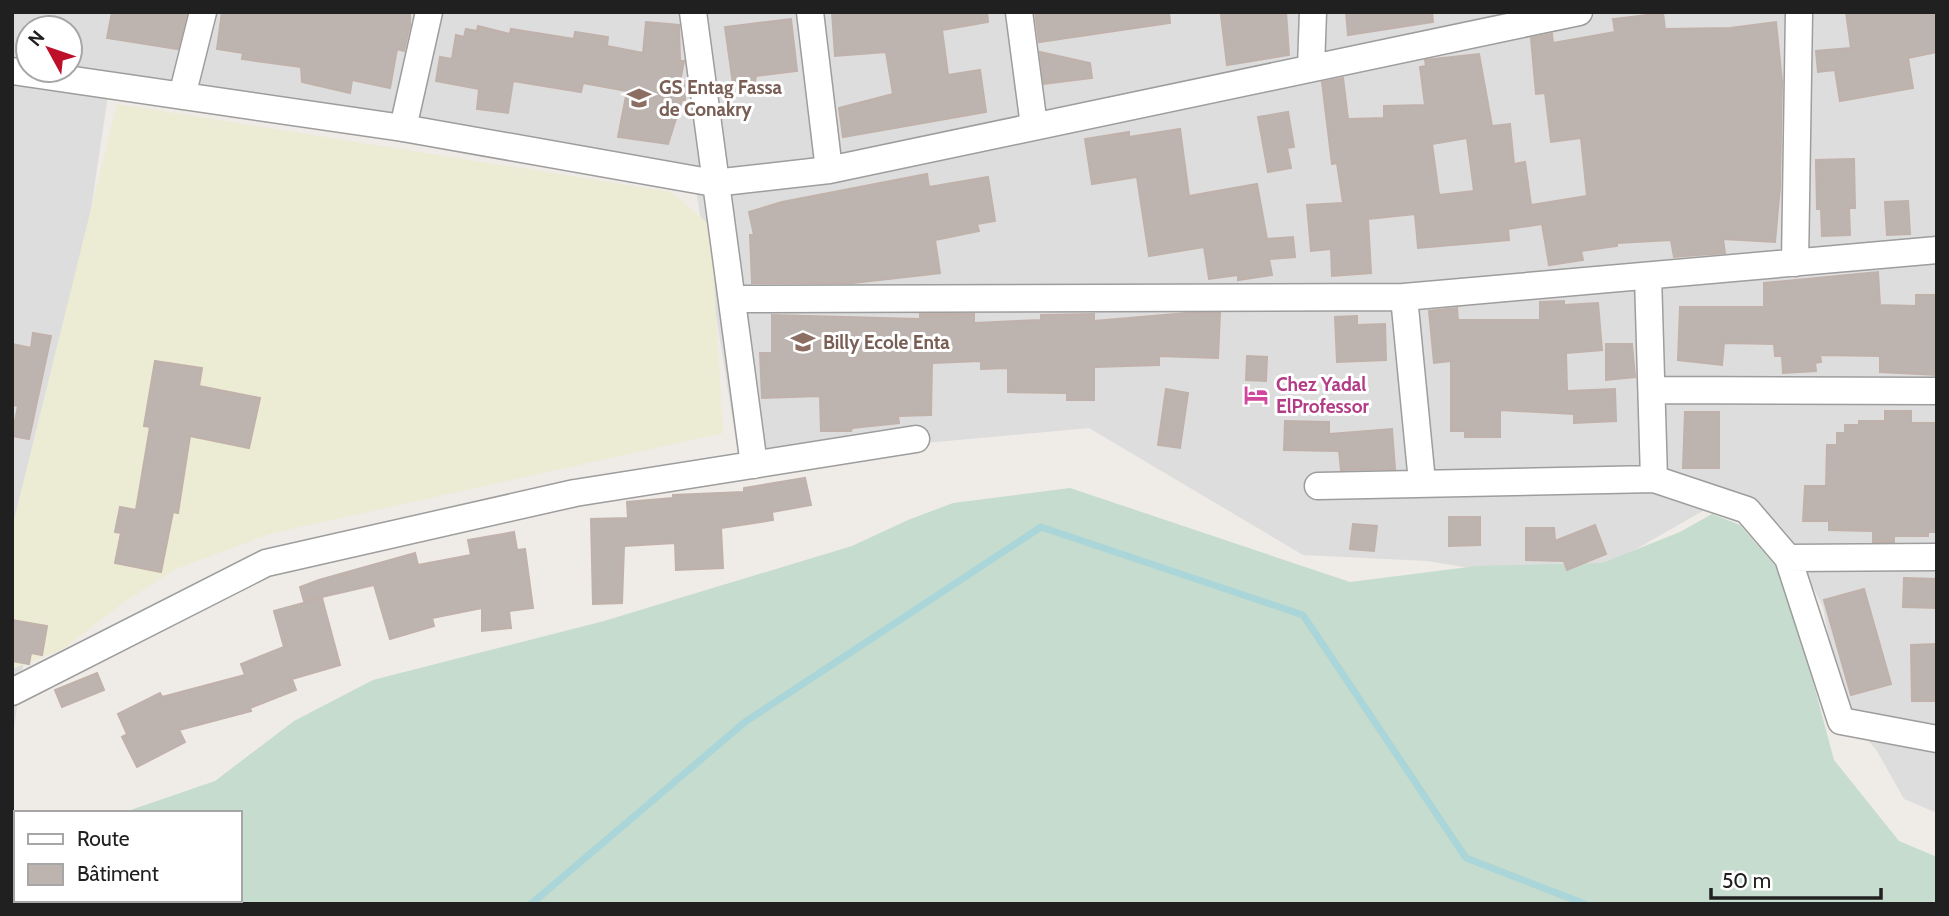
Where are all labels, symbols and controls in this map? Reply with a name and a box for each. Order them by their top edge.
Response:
north arrow [14,14,84,84]
text: N [23,26,49,51]
place label: GS Entag Fassa de Conakry [659,76,783,121]
school or university icon: GS Entag Fassa de Conakry [625,84,653,112]
school or university icon: Billy Ecole Enta [789,328,817,356]
place label: Billy Ecole Enta [823,331,950,354]
place label: Chez Yadal ElProfessor [1276,373,1369,418]
hotel icon: Chez Yadal ElProfessor [1242,381,1270,409]
legend [14,811,242,902]
text: Route [77,826,130,851]
scale bar [1711,856,1881,900]
text: Bâtiment [77,861,159,886]
text: 50 m [1722,868,1771,893]

